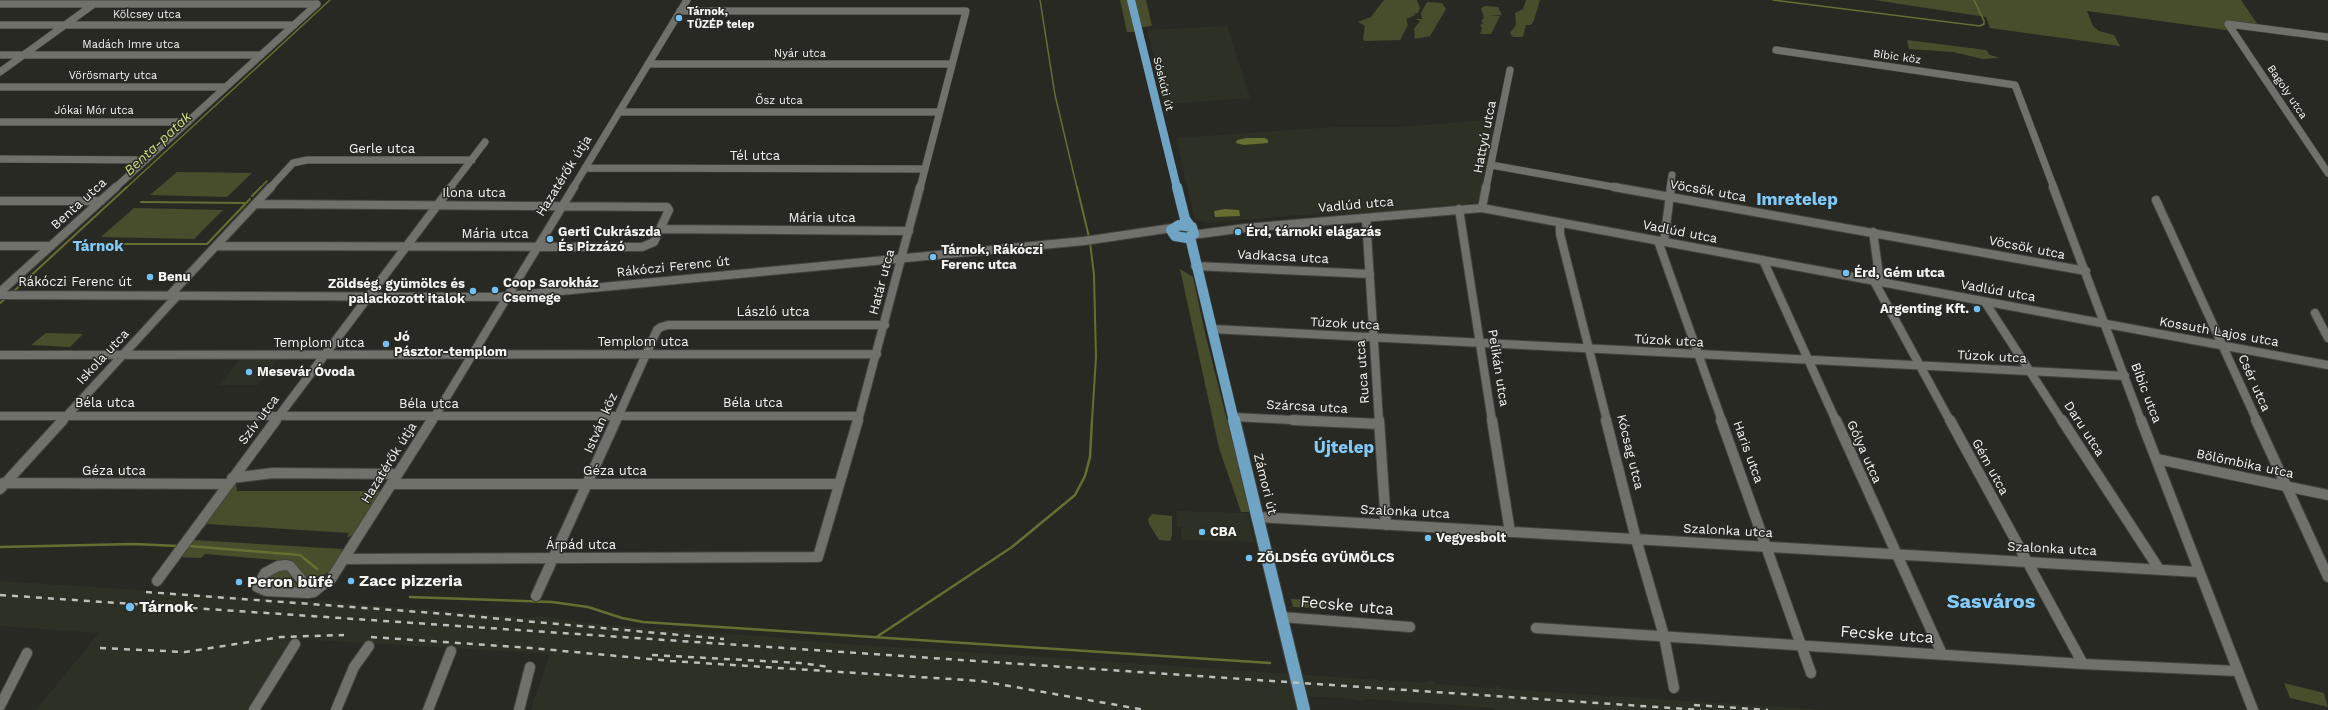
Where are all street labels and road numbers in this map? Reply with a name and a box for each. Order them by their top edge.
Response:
street label: Kölcsey utca [113,8,181,22]
street label: Madách Imre utca [82,38,180,52]
street label: Nyár utca [774,47,826,61]
street label: Bíbic köz [1872,47,1922,67]
street label: Sóskúti út [1150,56,1176,112]
street label: Bagoly utca [2264,63,2310,121]
street label: Vörösmarty utca [69,69,157,83]
street label: Ősz utca [755,94,803,108]
street label: Hattyú utca [1470,99,1500,175]
street label: Jókai Mór utca [54,104,134,118]
street label: Hazatérők útja [533,133,595,219]
street label: Gerle utca [349,141,415,157]
street label: Tél utca [730,148,780,164]
street label: Benta utca [48,175,110,233]
street label: Vöcsök utca [1669,177,1747,205]
street label: Ilona utca [442,185,506,201]
street label: Vadlúd utca [1318,194,1394,216]
street label: Mária utca [788,210,856,226]
street label: Vadlúd utca [1641,217,1719,247]
street label: Mária utca [461,226,529,242]
street label: Vöcsök utca [1987,233,2067,263]
street label: Vadkacsa utca [1237,247,1329,267]
street label: Határ utca [866,248,898,316]
street label: Rákóczi Ferenc út [616,253,730,281]
street label: Rákóczi Ferenc út [18,274,132,290]
street label: Vadlúd utca [1959,277,2037,305]
street label: László utca [736,304,810,320]
street label: Túzok utca [1310,314,1380,334]
street label: Kossuth Lajos utca [2158,314,2280,350]
street label: Iskola utca [74,326,132,388]
street label: Pelikán utca [1484,328,1512,408]
street label: Túzok utca [1634,331,1704,351]
street label: Templom utca [597,334,689,350]
street label: Templom utca [273,335,365,351]
street label: Ruca utca [1353,340,1373,404]
street label: Túzok utca [1957,347,2027,367]
street label: Csér utca [2234,352,2274,414]
street label: Bíbic utca [2127,361,2165,425]
street label: István köz [581,390,621,456]
street label: Szív utca [235,392,283,448]
street label: Béla utca [75,395,135,411]
street label: Béla utca [723,395,783,411]
street label: Béla utca [399,396,459,412]
street label: Szárcsa utca [1266,397,1348,417]
street label: Daru utca [2060,399,2108,459]
street label: Kócsag utca [1613,413,1647,491]
street label: Gólya utca [1843,418,1885,486]
street label: Haris utca [1730,419,1766,485]
street label: Hazatérők útja [358,420,420,506]
street label: Gém utca [1968,436,2012,498]
street label: Bölömbika utca [2195,446,2295,482]
street label: Zámori út [1250,452,1280,516]
street label: Géza utca [82,463,146,479]
street label: Géza utca [583,463,647,479]
street label: Szalonka utca [1360,502,1450,522]
street label: Szalonka utca [1683,521,1773,541]
street label: Árpád utca [546,537,616,553]
street label: Szalonka utca [2007,539,2097,559]
street label: Fecske utca [1300,592,1394,620]
street label: Fecske utca [1840,622,1934,648]

